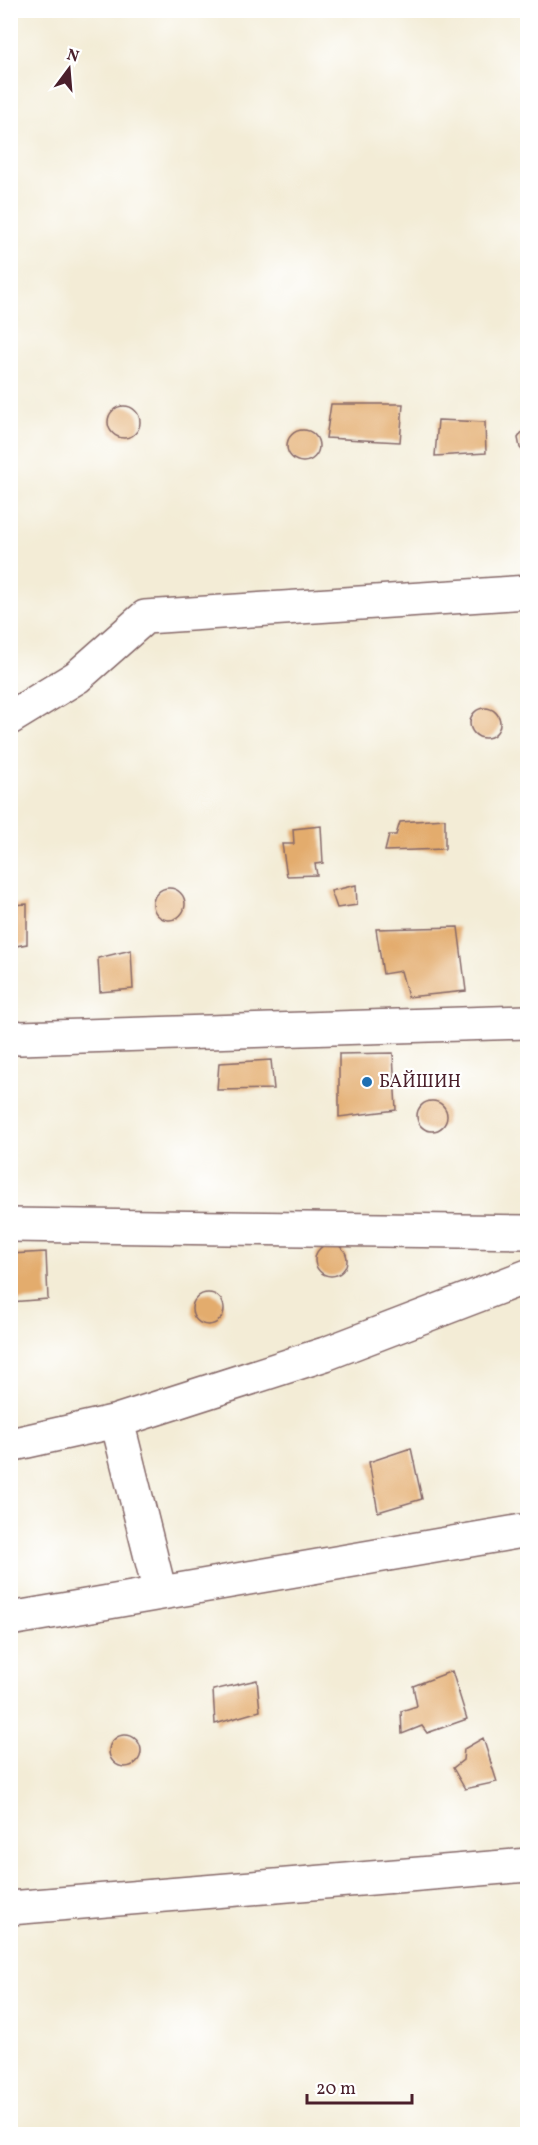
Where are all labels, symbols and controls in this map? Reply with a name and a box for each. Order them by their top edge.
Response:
north arrow [39,39,99,99]
text: N [64,44,82,69]
place label: БАЙШИН [379,1070,461,1095]
marker: БАЙШИН [360,1075,374,1089]
scale bar [307,2067,412,2105]
text: 20 m [316,2077,356,2102]

